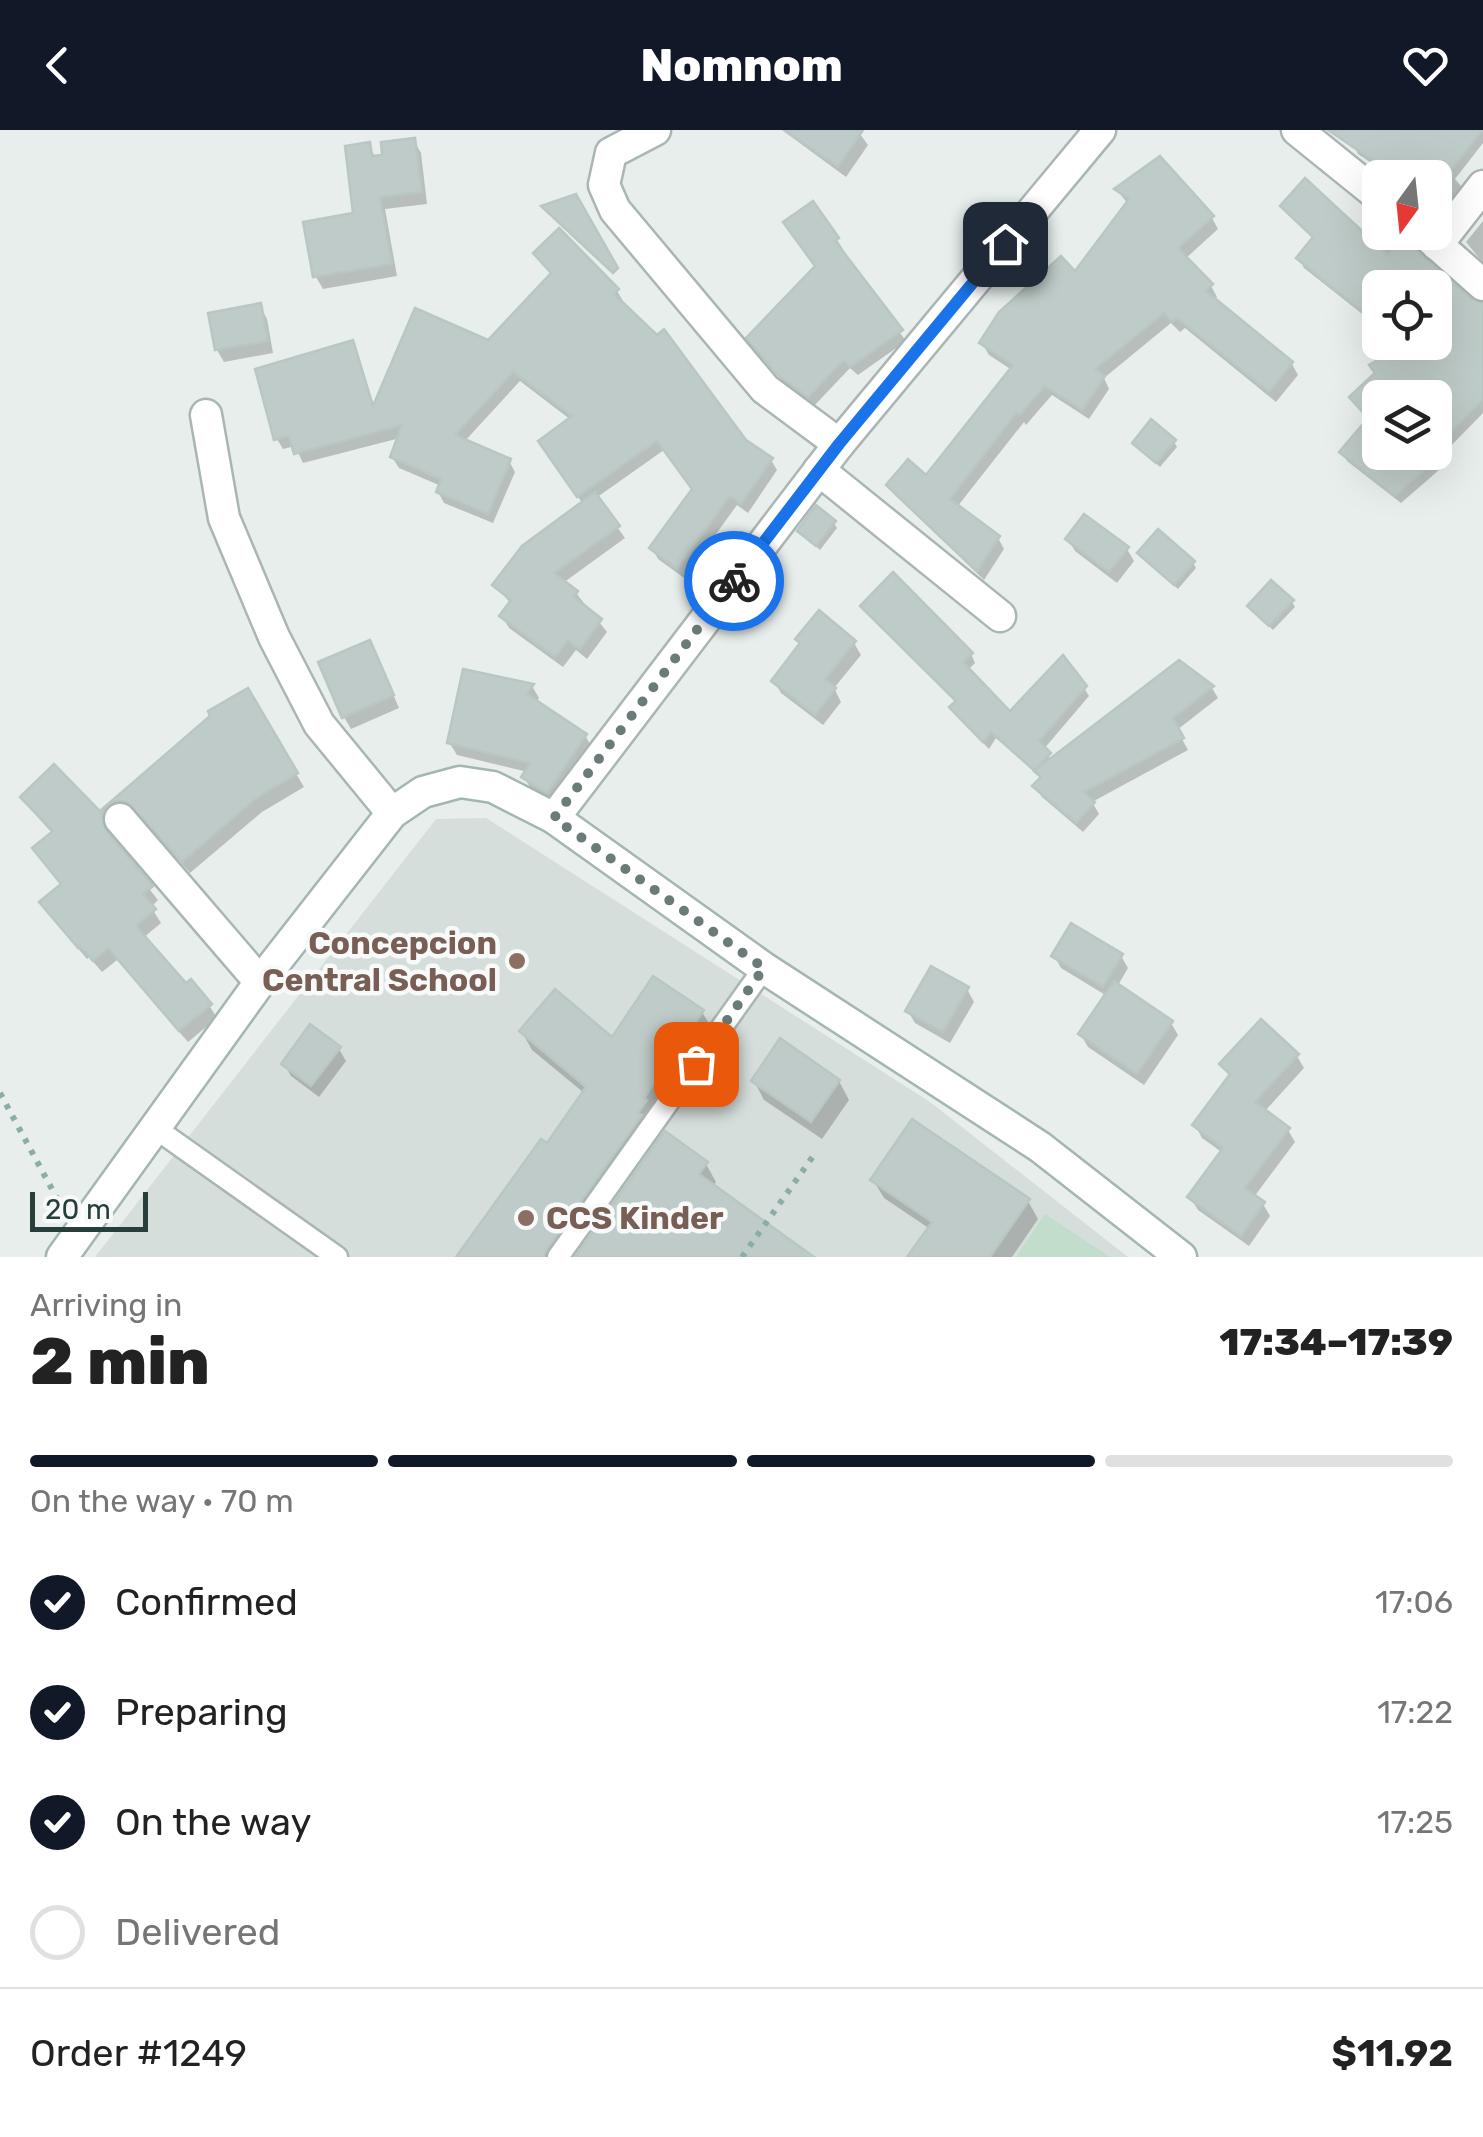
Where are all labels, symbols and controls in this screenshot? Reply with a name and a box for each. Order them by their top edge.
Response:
icon: back [30,38,85,93]
icon: heart [1398,38,1453,93]
text: Nomnom [640,39,843,92]
north arrow [1362,160,1452,250]
map controls [1362,160,1452,470]
pin [963,202,1048,287]
icon: home [978,217,1033,272]
button: locate [1362,270,1452,360]
button: layers [1362,380,1452,470]
courier [684,531,784,631]
icon: bike [707,554,762,609]
place label: Concepcion Central School [262,924,497,999]
marker: Concepcion Central School [506,950,528,972]
pin [654,1022,739,1107]
icon: bag [669,1037,724,1092]
scale bar [30,1187,148,1232]
text: 20 m [45,1193,111,1226]
place label: CCS Kinder [546,1199,724,1237]
marker: CCS Kinder [515,1207,537,1229]
text: Arriving in [30,1286,182,1324]
text: 17:34–17:39 [1219,1319,1453,1365]
text: 2 min [30,1323,210,1400]
text: On the way · 70 m [30,1482,294,1520]
icon: check [30,1575,85,1630]
text: Confirmed [115,1579,298,1625]
text: 17:06 [1375,1583,1453,1621]
icon: check [30,1685,85,1740]
text: Preparing [115,1689,288,1735]
text: 17:22 [1377,1693,1453,1731]
icon: check [30,1795,85,1850]
text: On the way [115,1799,311,1845]
text: 17:25 [1377,1803,1453,1841]
text: Delivered [115,1909,280,1955]
text: Order #1249 [30,2030,247,2076]
text: $11.92 [1332,2030,1453,2076]

